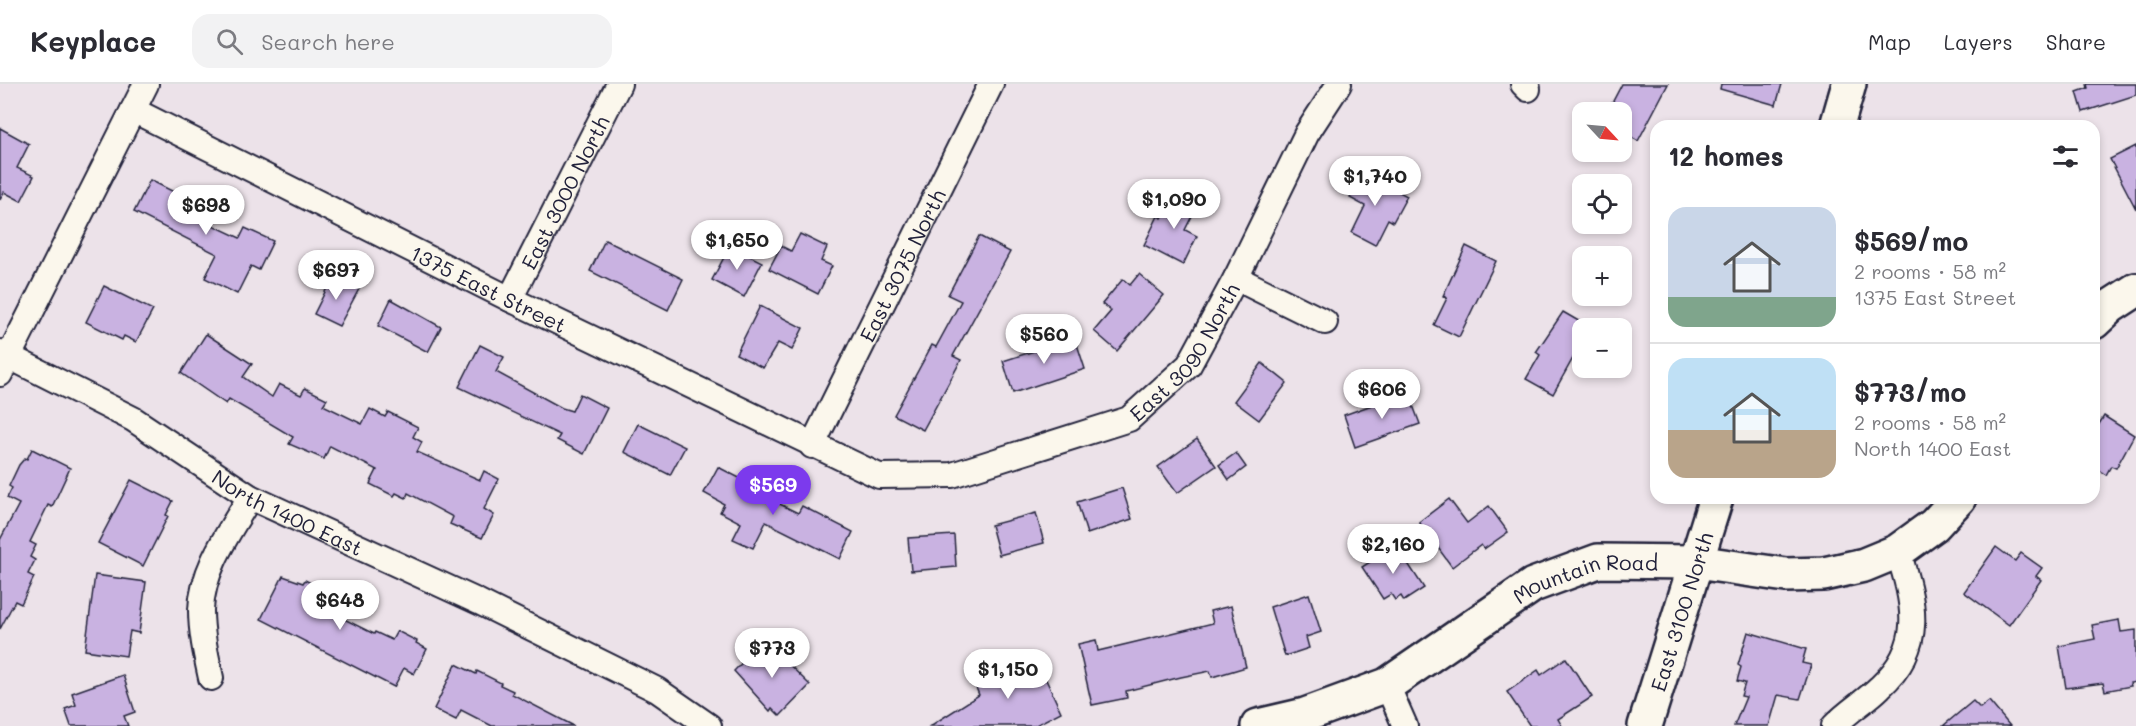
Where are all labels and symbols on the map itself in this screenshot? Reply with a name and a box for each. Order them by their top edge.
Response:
north arrow [1572,102,1632,162]
street label: East 3000 North [514,111,614,273]
pin: $1,740 [1326,156,1424,207]
pin: $1,090 [1125,179,1223,230]
street label: East 3075 North [852,184,951,346]
pin: $698 [170,185,242,236]
pin: $1,650 [688,220,786,271]
street label: 1375 East Street [406,238,571,338]
pin: $697 [300,250,372,301]
street label: East 3090 North [1123,278,1245,426]
pin: $560 [1008,314,1080,365]
pin: $606 [1346,369,1418,420]
street label: North 1400 East [207,462,368,561]
pin: $569 [737,465,809,516]
pin: $2,160 [1344,524,1442,575]
street label: East 3100 North [1643,528,1718,694]
street label: Mountain Road [1507,548,1658,609]
pin: $648 [304,580,376,631]
pin: $773 [736,628,808,679]
pin: $1,150 [959,649,1057,700]

